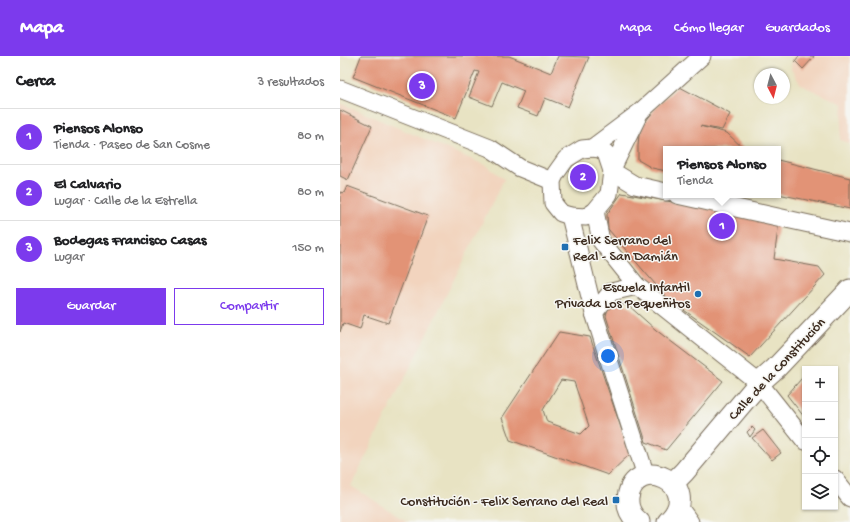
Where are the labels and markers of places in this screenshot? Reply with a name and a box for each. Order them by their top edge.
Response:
pin: 3 [409,71,435,101]
pin: 2 [570,162,596,192]
pin: 1 [709,211,735,241]
place label: Felix Serrano del Real - San Damián [572,233,678,266]
marker: Felix Serrano del Real - San Damián [560,242,570,252]
place label: Escuela Infantil Privada Los Pequeñitos [554,280,691,313]
marker: Escuela Infantil Privada Los Pequeñitos [693,289,703,299]
place label: Constitución - Felix Serrano del Real [400,494,608,511]
marker: Constitución - Felix Serrano del Real [611,495,621,505]

